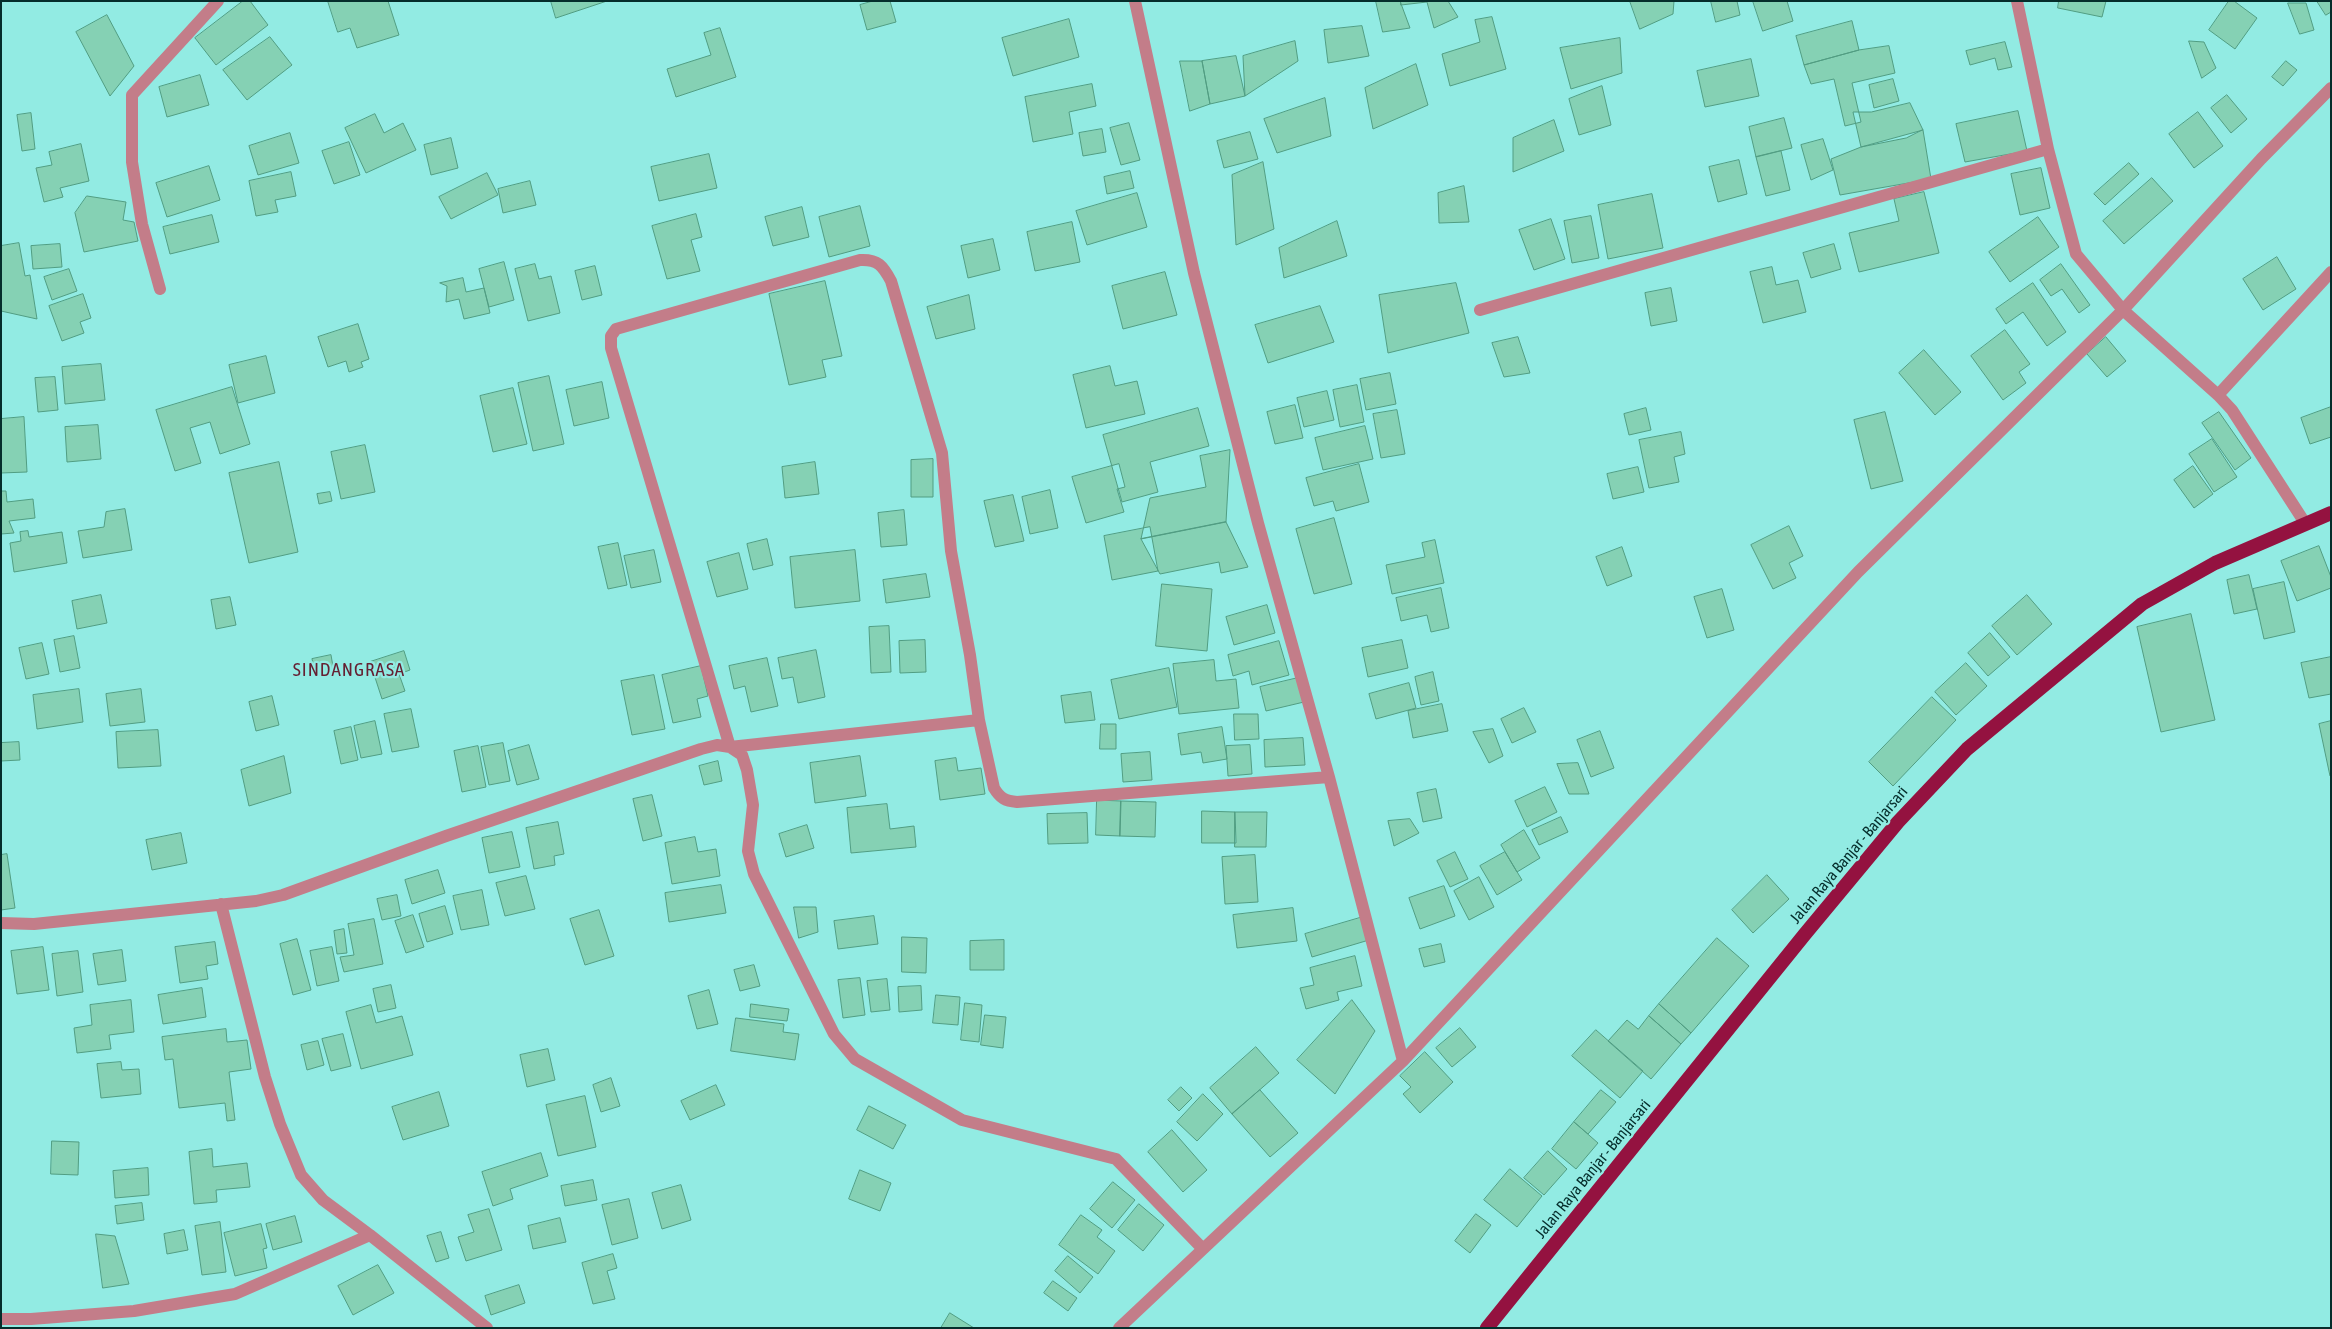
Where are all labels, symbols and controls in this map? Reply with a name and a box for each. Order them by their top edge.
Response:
district label: SINDANGRASA [291,659,407,681]
street label: Jalan Raya Banjar - Banjarsari [1786,783,1912,927]
street label: Jalan Raya Banjar - Banjarsari [1531,1096,1655,1242]

